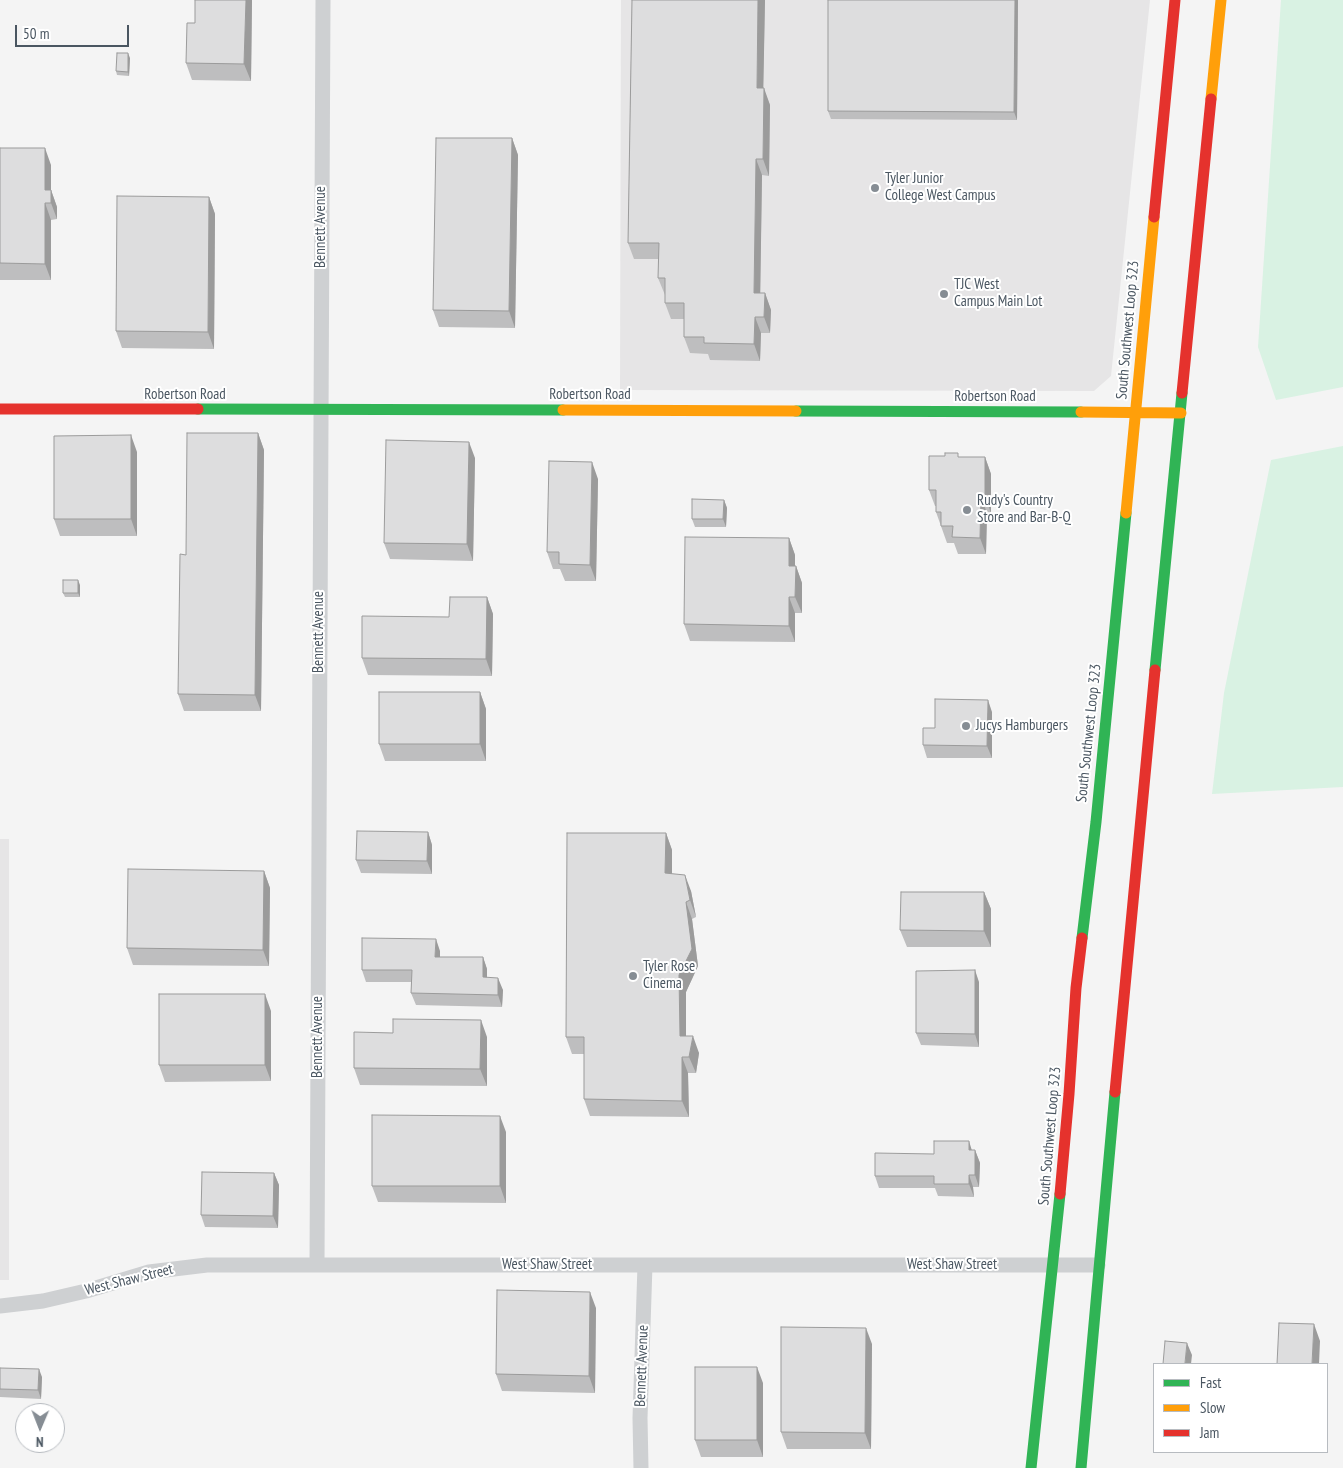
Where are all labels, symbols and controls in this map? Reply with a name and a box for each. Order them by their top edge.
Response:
scale bar [18,15,131,47]
text: 50 m [23,24,49,43]
place label: Tyler Junior College West Campus [885,170,996,205]
marker: Tyler Junior College West Campus [869,182,881,194]
street label: Bennett Avenue [312,186,330,268]
street label: South Southwest Loop 323 [1113,260,1143,400]
place label: TJC West Campus Main Lot [954,276,1042,311]
marker: TJC West Campus Main Lot [938,288,950,300]
street label: Robertson Road [144,386,226,404]
street label: Robertson Road [549,386,631,404]
street label: Robertson Road [954,388,1036,406]
place label: Rudy's Country Store and Bar-B-Q [977,492,1071,527]
marker: Rudy's Country Store and Bar-B-Q [961,504,973,516]
street label: Bennett Avenue [310,591,328,673]
street label: South Southwest Loop 323 [1073,663,1105,803]
place label: Jucys Hamburgers [976,717,1068,735]
marker: Jucys Hamburgers [960,720,972,732]
place label: Tyler Rose Cinema [643,958,695,993]
marker: Tyler Rose Cinema [627,970,639,982]
street label: Bennett Avenue [309,996,327,1078]
street label: South Southwest Loop 323 [1035,1066,1065,1206]
street label: West Shaw Street [502,1256,592,1274]
street label: West Shaw Street [907,1256,997,1274]
street label: West Shaw Street [83,1260,175,1300]
street label: Bennett Avenue [632,1325,652,1407]
legend [1153,1363,1328,1453]
text: Fast [1200,1373,1221,1392]
text: Slow [1200,1398,1225,1417]
north arrow [15,1403,65,1453]
text: Jam [1200,1423,1219,1442]
text: N [36,1433,44,1451]

